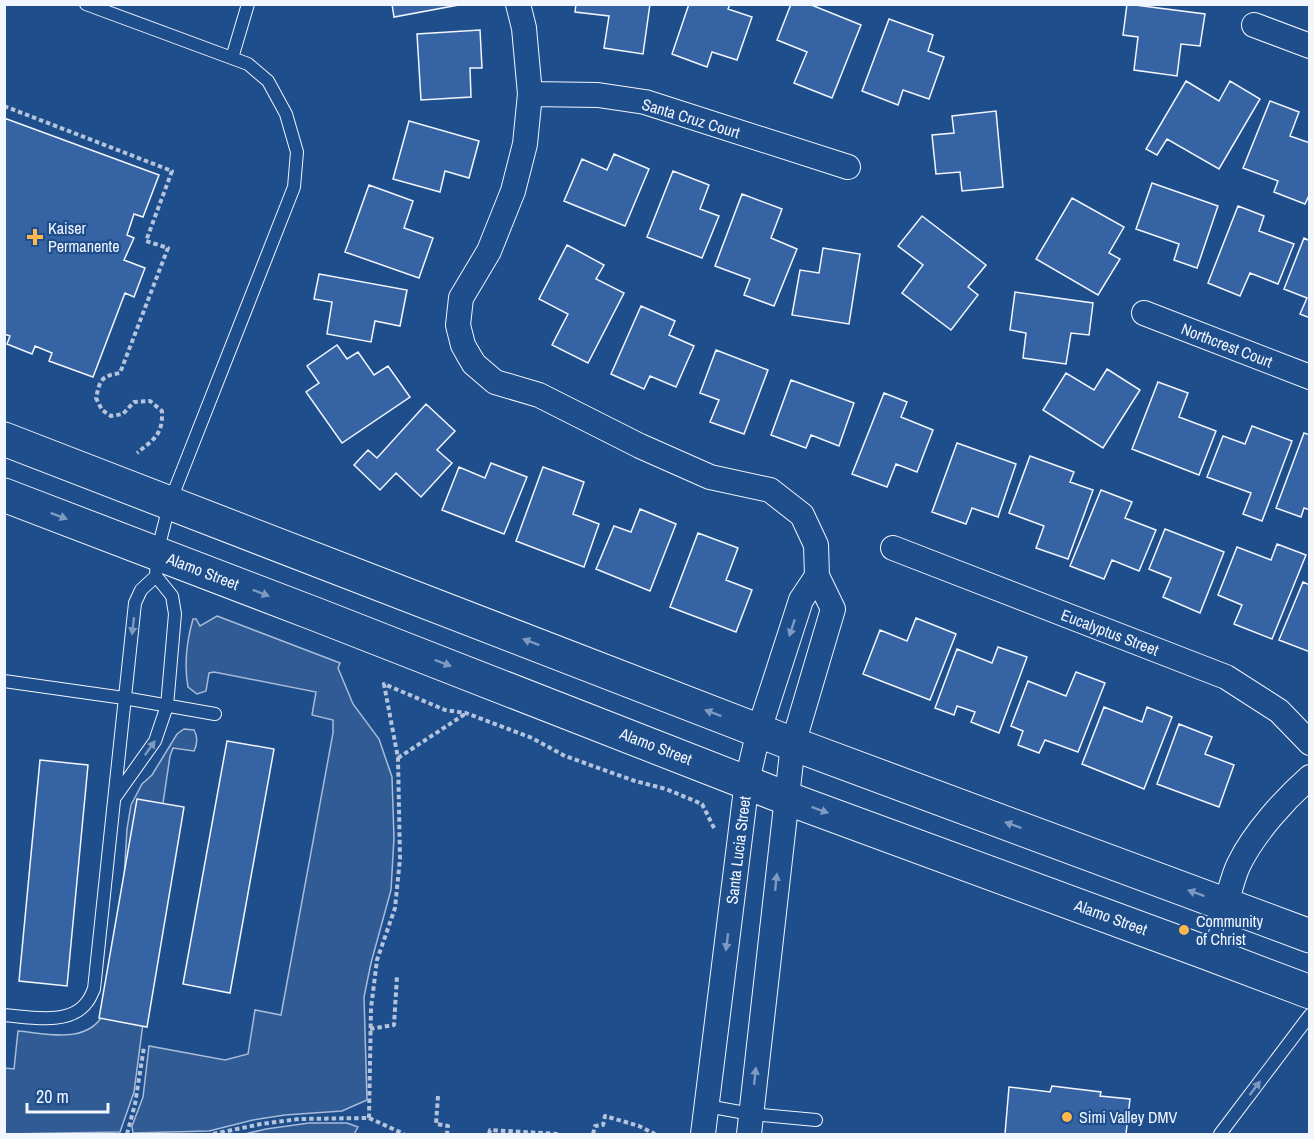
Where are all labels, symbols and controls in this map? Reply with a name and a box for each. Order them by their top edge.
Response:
street label: Santa Cruz Court [639,93,743,143]
place label: Kaiser Permanente [48,217,119,257]
marker: Kaiser Permanente [26,228,44,246]
street label: Northcrest Court [1178,317,1276,373]
one-way arrow [50,512,68,521]
street label: Alamo Street [163,547,243,595]
one-way arrow [252,589,270,598]
street label: Eucalyptus Street [1058,603,1162,661]
one-way arrow [128,617,137,636]
one-way arrow [786,619,796,637]
one-way arrow [522,637,540,646]
one-way arrow [434,659,452,669]
one-way arrow [703,707,721,717]
street label: Alamo Street [616,722,696,770]
one-way arrow [144,741,156,757]
street label: Santa Lucia Street [720,794,756,905]
one-way arrow [811,806,829,816]
one-way arrow [1004,820,1022,829]
one-way arrow [772,873,781,892]
one-way arrow [1187,887,1205,897]
street label: Alamo Street [1071,893,1151,940]
place label: Community of Christ [1196,910,1264,950]
marker: Community of Christ [1177,923,1191,937]
one-way arrow [722,932,732,951]
one-way arrow [750,1067,760,1086]
scale bar [27,1076,108,1114]
one-way arrow [1249,1080,1261,1095]
text: 20 m [36,1084,69,1109]
place label: Simi Valley DMV [1079,1106,1177,1128]
marker: Simi Valley DMV [1060,1110,1074,1124]

